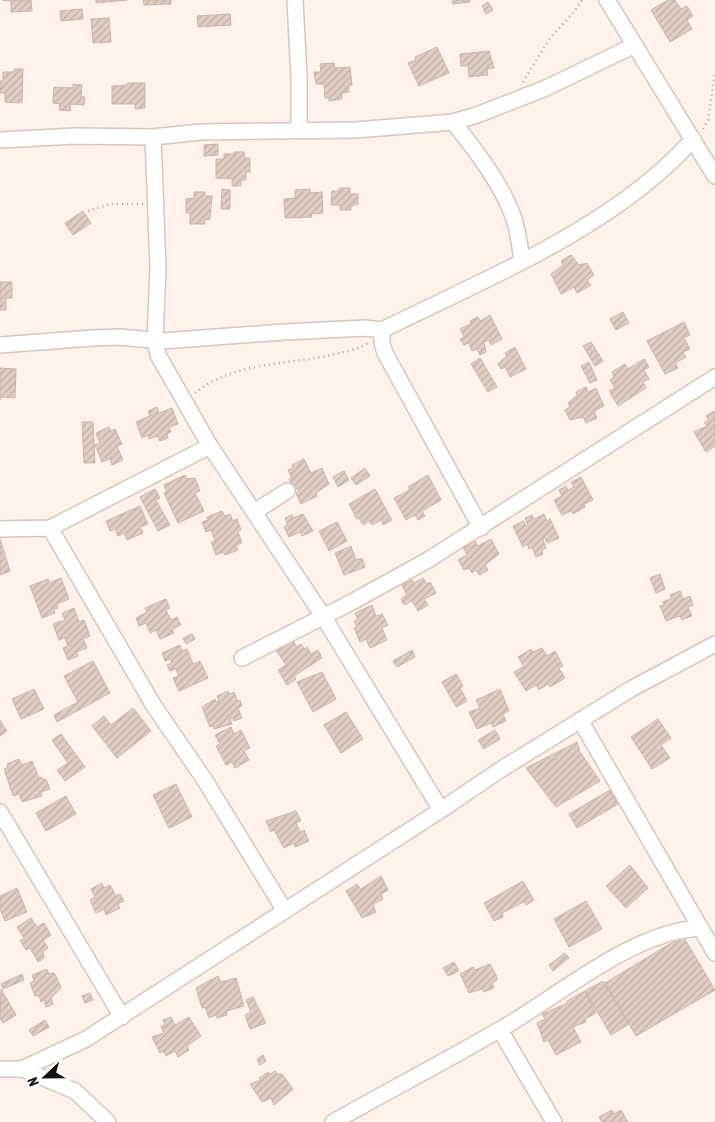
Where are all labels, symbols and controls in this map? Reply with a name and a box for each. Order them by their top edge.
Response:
north arrow [20,1052,70,1102]
text: N [24,1075,42,1089]

